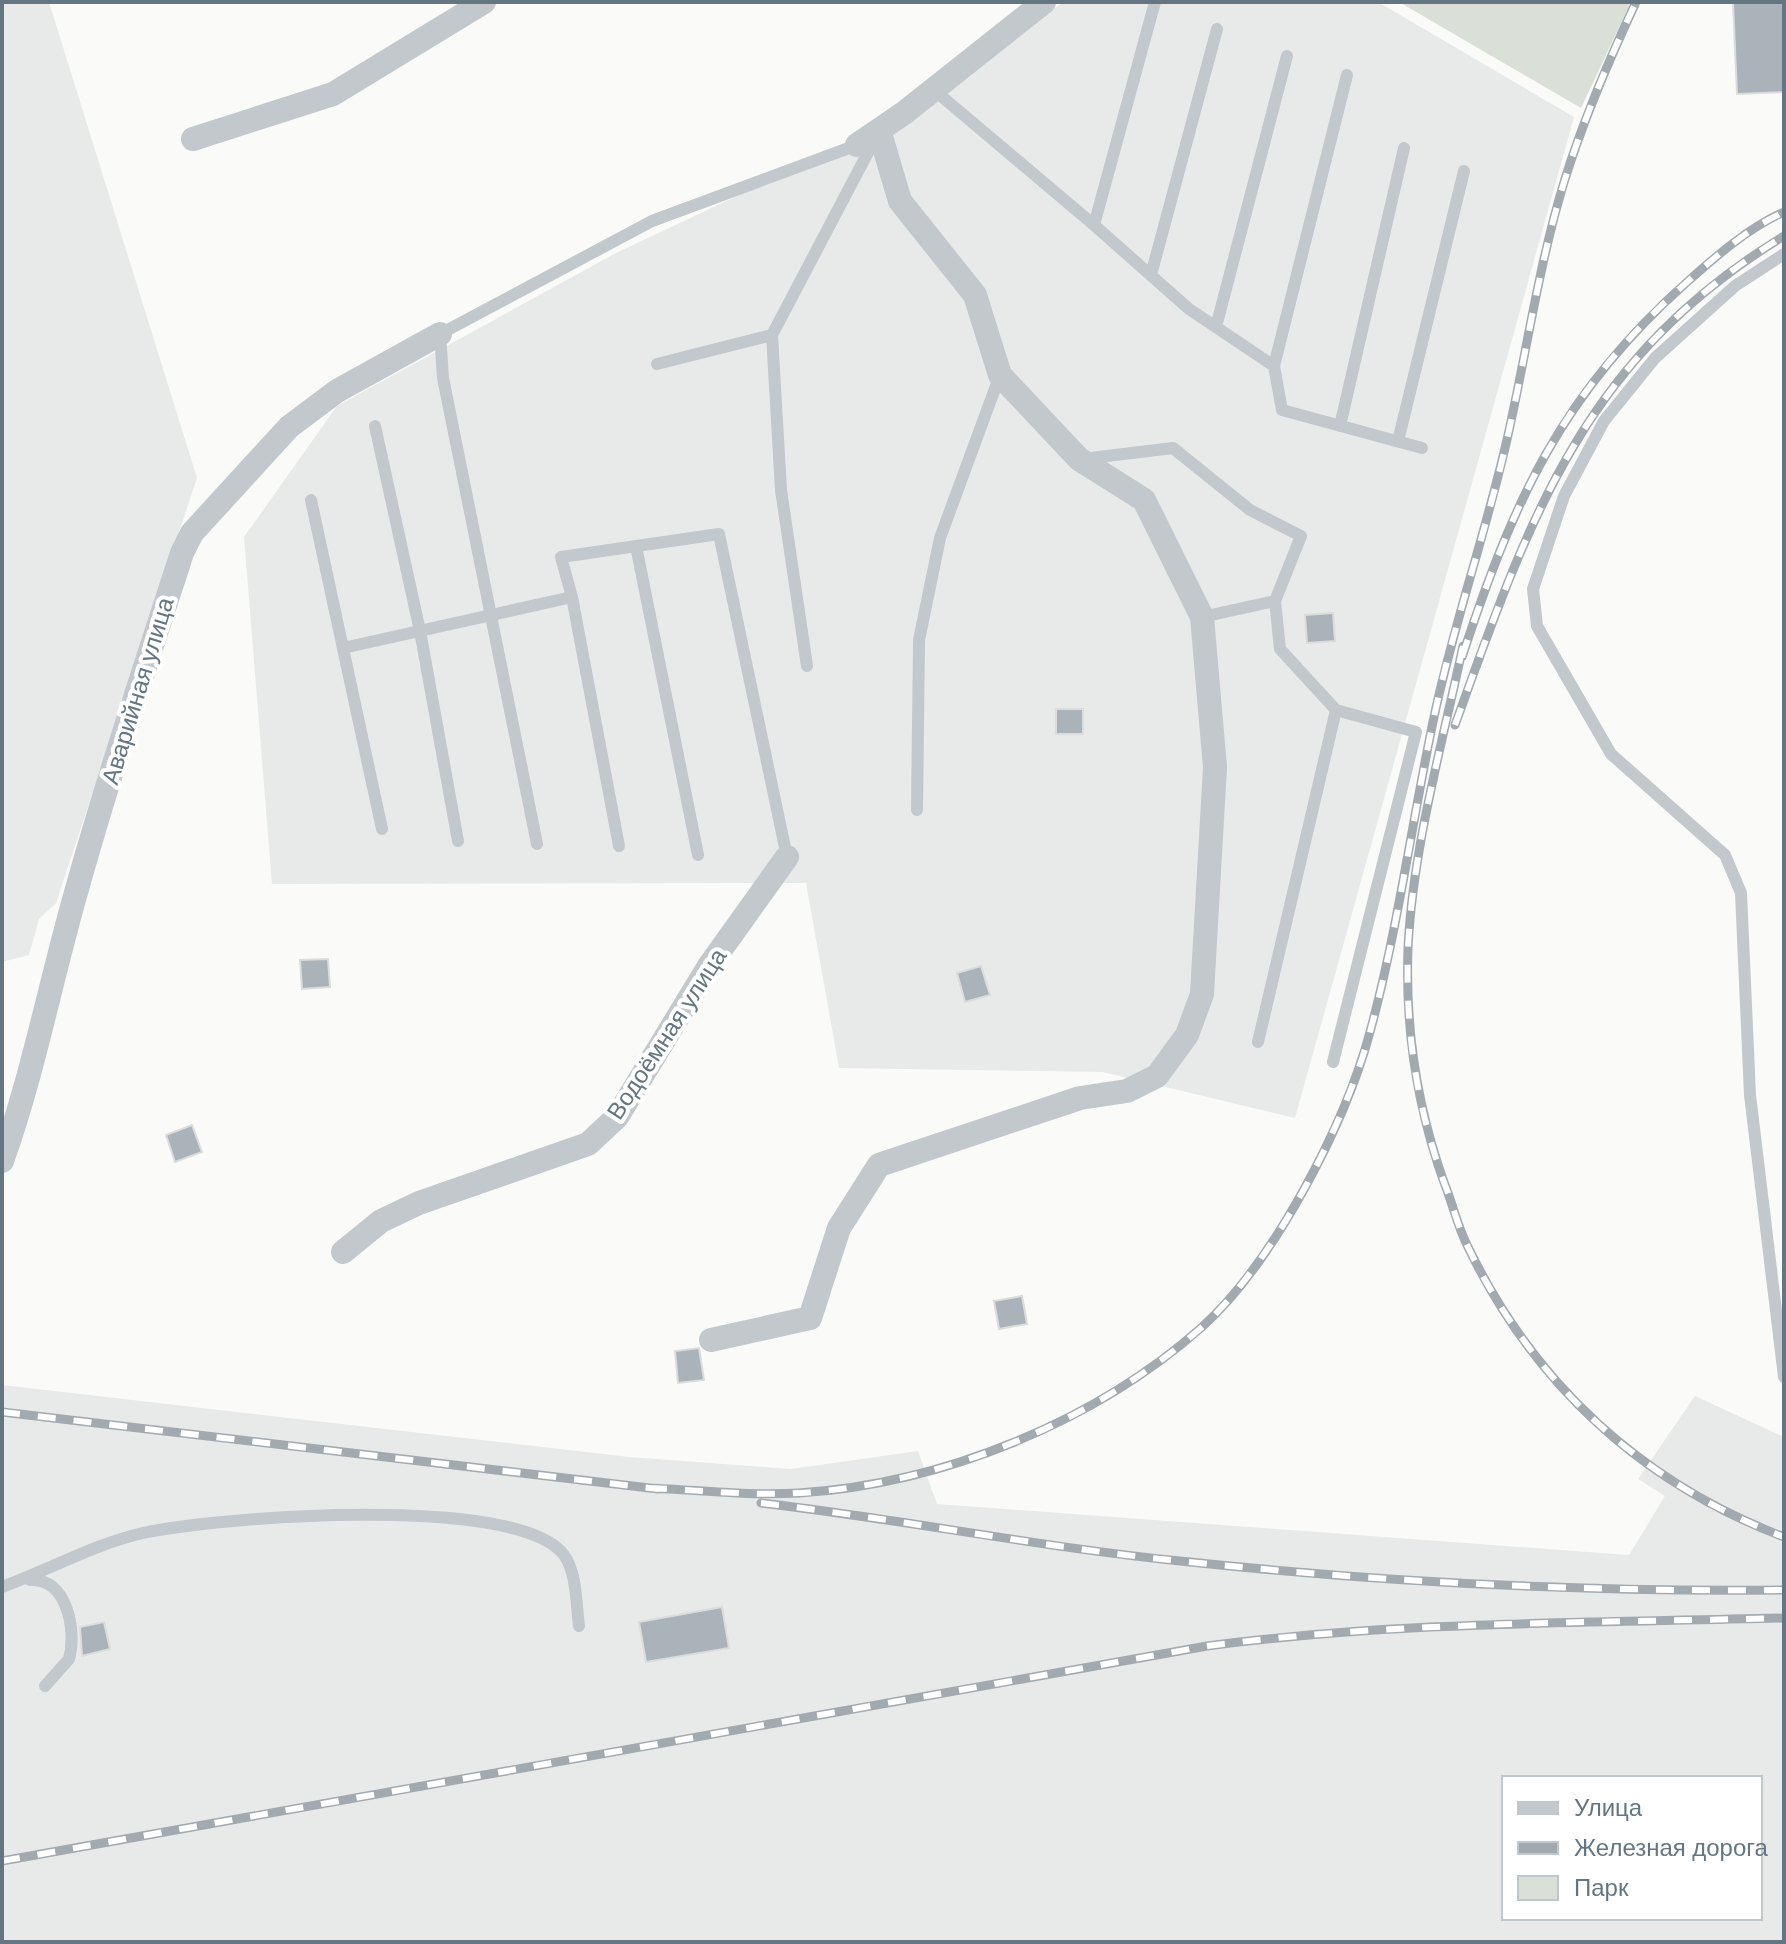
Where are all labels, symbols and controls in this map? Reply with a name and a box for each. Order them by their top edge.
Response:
street label: Аварийная улица [94,593,181,788]
street label: Водоёмная улица [600,942,734,1125]
legend [1502,1776,1762,1920]
text: Улица [1574,1792,1643,1823]
text: Железная дорога [1574,1832,1769,1863]
text: Парк [1574,1872,1629,1903]

